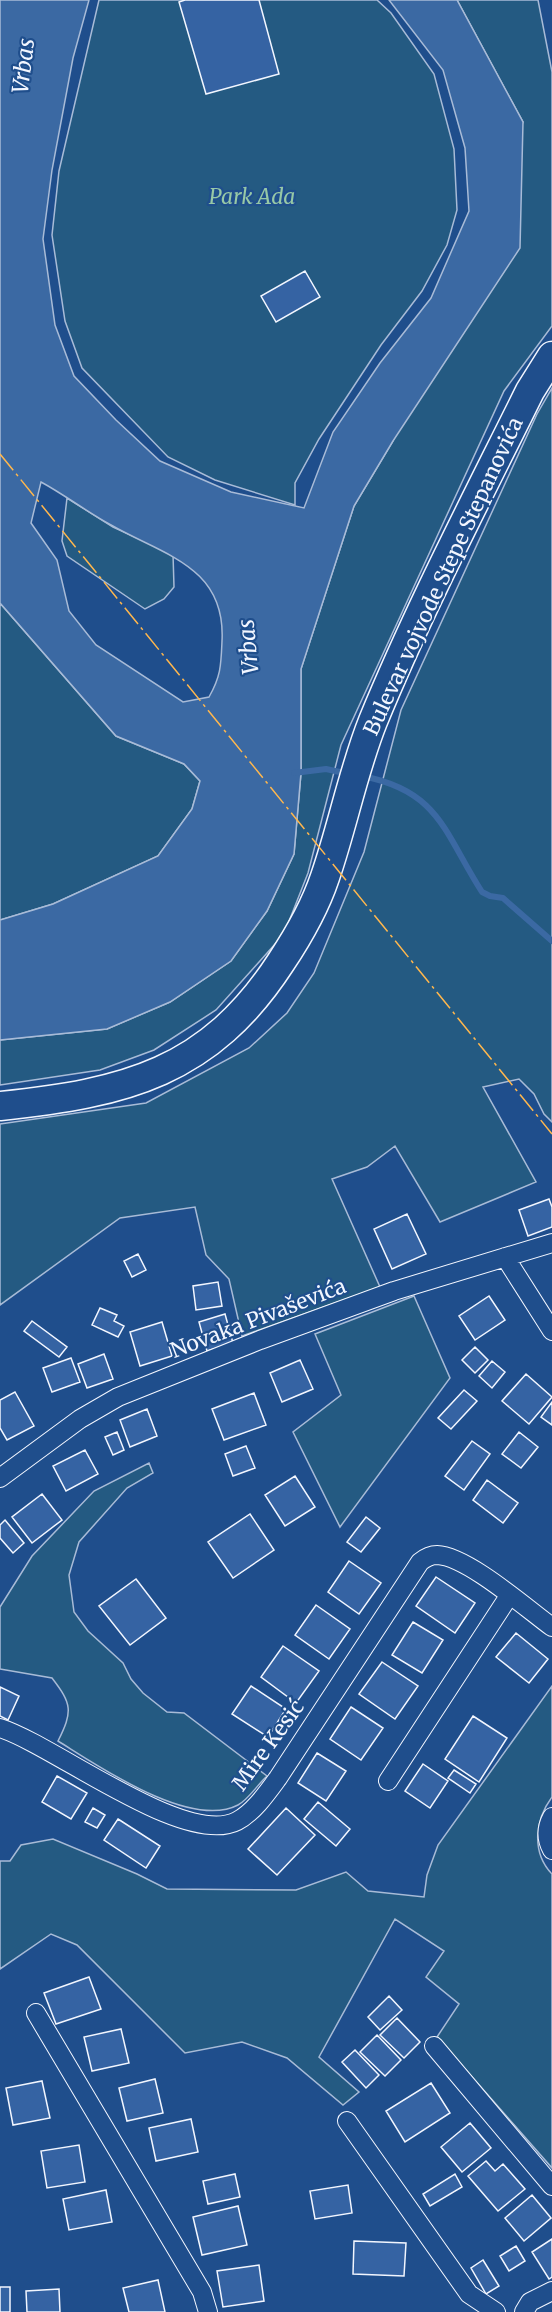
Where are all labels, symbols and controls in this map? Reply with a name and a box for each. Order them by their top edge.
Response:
water label: Vrbas [6,37,40,95]
park label: Park Ada [209,183,295,210]
street label: Bulevar vojvode Stepe Stepanovića [357,413,529,739]
water label: Vrbas [232,618,264,676]
street label: Novaka Pivaševića [166,1272,350,1364]
street label: Mire Kesić [226,1694,310,1796]

